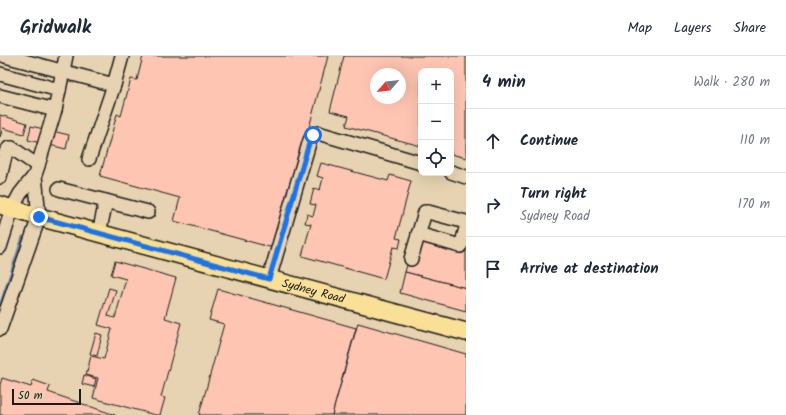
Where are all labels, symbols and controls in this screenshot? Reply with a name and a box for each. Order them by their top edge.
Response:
text: Gridwalk [20,13,91,43]
text: Map [628,17,652,39]
text: Layers [674,17,712,39]
text: Share [734,17,766,39]
north arrow [370,68,406,104]
map controls [418,68,454,176]
button: + [418,68,454,104]
text: 4 min [482,69,526,96]
text: Walk · 280 m [694,72,770,93]
button: − [418,104,454,140]
route start [304,126,322,144]
text: Continue [520,129,578,153]
icon: ahead [482,130,504,152]
text: 110 m [740,130,770,151]
button: locate [418,140,454,176]
text: Turn right [520,182,587,206]
icon: right [482,194,504,216]
text: 170 m [738,194,770,215]
text: Sydney Road [520,206,590,227]
route end [30,208,48,226]
text: Arrive at destination [520,257,659,281]
icon: arrive [482,258,504,280]
street label: Sydney Road [280,273,348,309]
scale bar [12,387,81,406]
text: 50 m [18,387,43,405]

